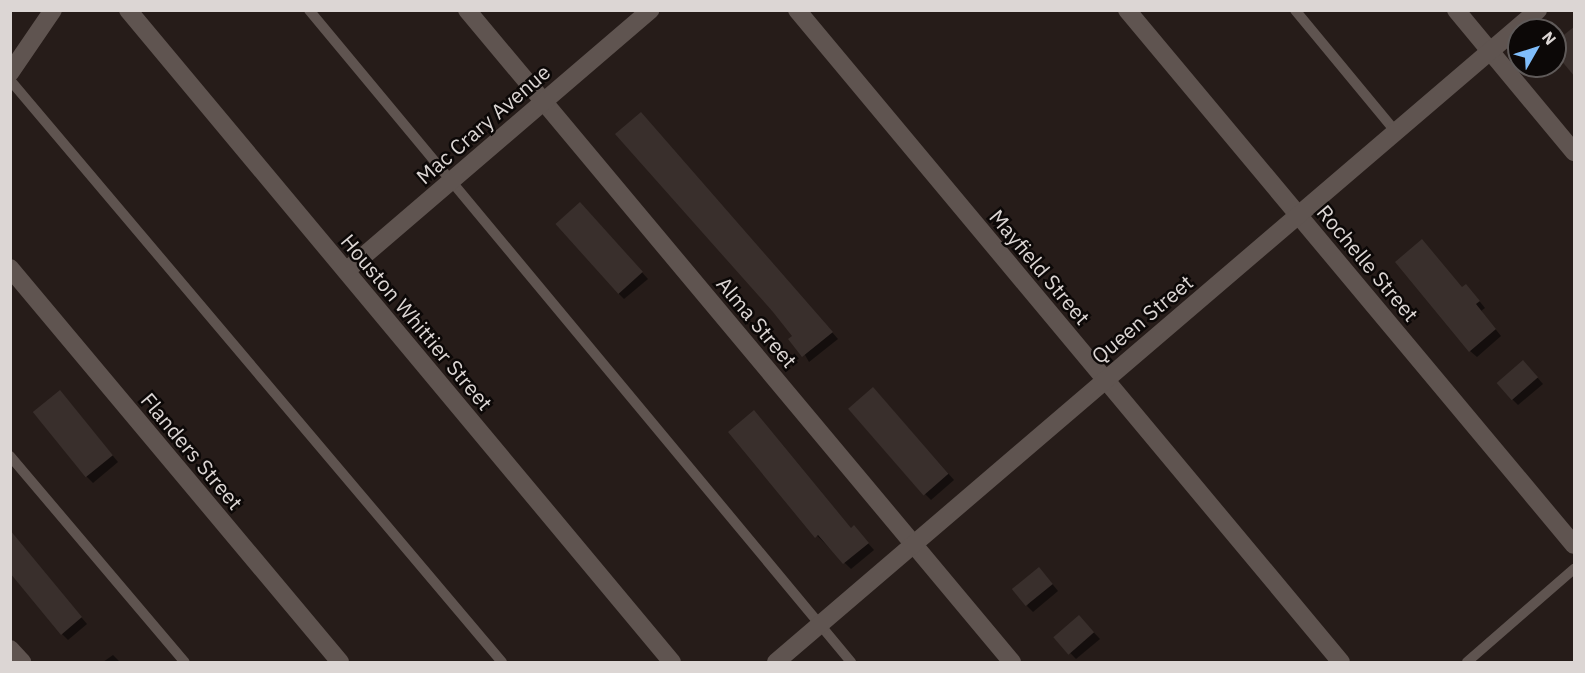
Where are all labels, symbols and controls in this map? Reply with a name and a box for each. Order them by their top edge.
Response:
north arrow [1507,18,1567,78]
text: N [1538,27,1561,49]
street label: Mac Crary Avenue [411,59,555,189]
street label: Rochelle Street [1312,200,1424,326]
street label: Mayfield Street [985,204,1095,330]
street label: Houston Whittier Street [336,229,498,415]
street label: Queen Street [1086,269,1198,369]
street label: Alma Street [712,271,802,373]
street label: Flanders Street [136,387,248,515]

